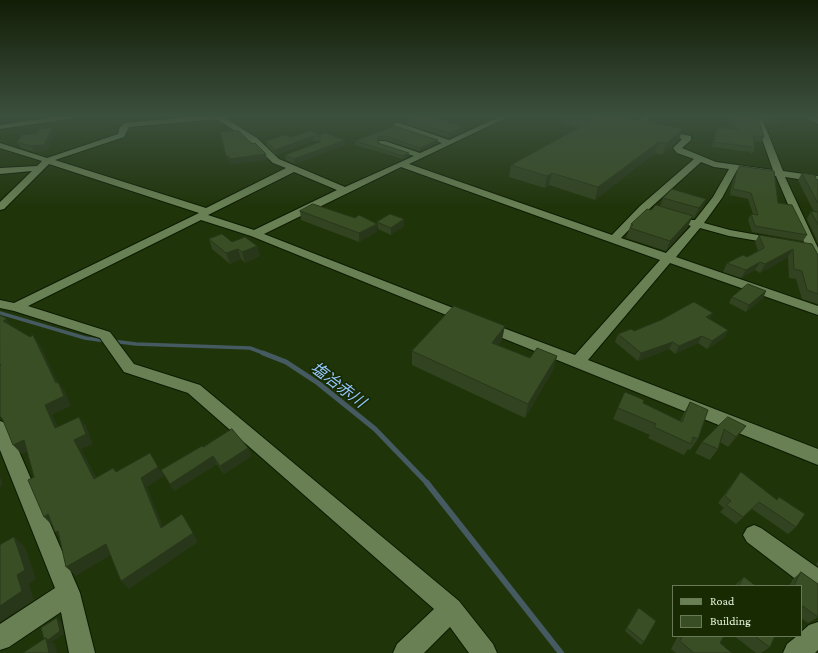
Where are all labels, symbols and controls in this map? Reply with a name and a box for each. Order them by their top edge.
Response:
water label: 塩冶赤川 [307,358,369,412]
legend [672,585,802,637]
text: Road [710,594,734,608]
text: Building [710,614,751,628]

